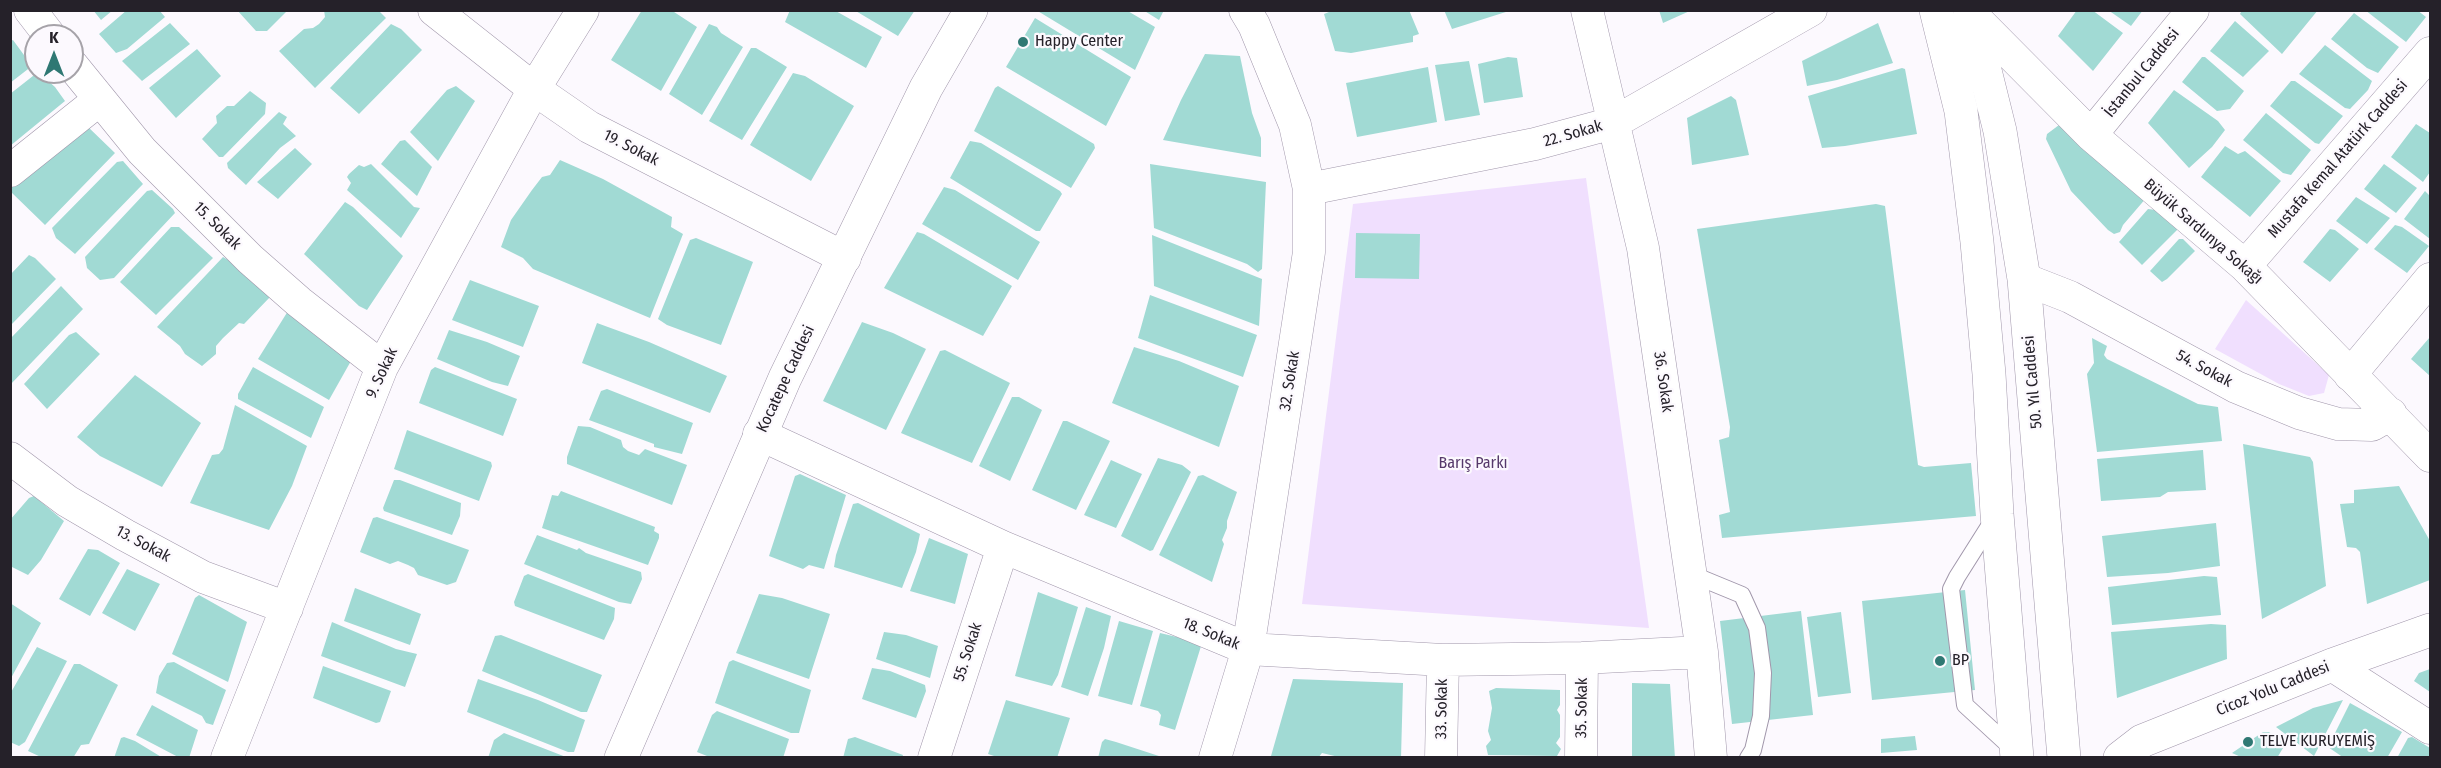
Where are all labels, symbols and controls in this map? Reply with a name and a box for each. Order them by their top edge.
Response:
north arrow [24,24,84,84]
street label: İstanbul Caddesi [2100,25,2184,121]
text: K [49,28,59,47]
place label: Happy Center [1035,32,1123,52]
marker: Happy Center [1016,35,1030,49]
street label: Mustafa Kemal Atatürk Caddesi [2264,76,2412,242]
street label: 22. Sokak [1541,116,1605,152]
street label: 19. Sokak [600,126,662,170]
street label: Büyük Sardunya Sokağı [2140,175,2266,289]
street label: 15. Sokak [189,198,245,254]
street label: Kocatepe Caddesi [753,322,819,436]
street label: 50. Yıl Caddesi [2019,334,2047,430]
street label: 9. Sokak [362,345,402,401]
street label: 54. Sokak [2173,346,2235,392]
street label: 32. Sokak [1276,350,1304,412]
street label: 36. Sokak [1649,350,1677,414]
park label: Barış Parkı [1438,454,1508,474]
street label: 13. Sokak [112,522,174,566]
street label: 18. Sokak [1179,614,1243,654]
street label: 55. Sokak [950,620,986,684]
place label: BP [1952,651,1969,671]
marker: BP [1933,654,1947,668]
street label: Cicoz Yolu Caddesi [2213,658,2333,720]
street label: 35. Sokak [1572,678,1592,738]
street label: 33. Sokak [1432,679,1452,739]
place label: TELVE KURUYEMİŞ [2260,732,2375,752]
marker: TELVE KURUYEMİŞ [2241,735,2255,749]

